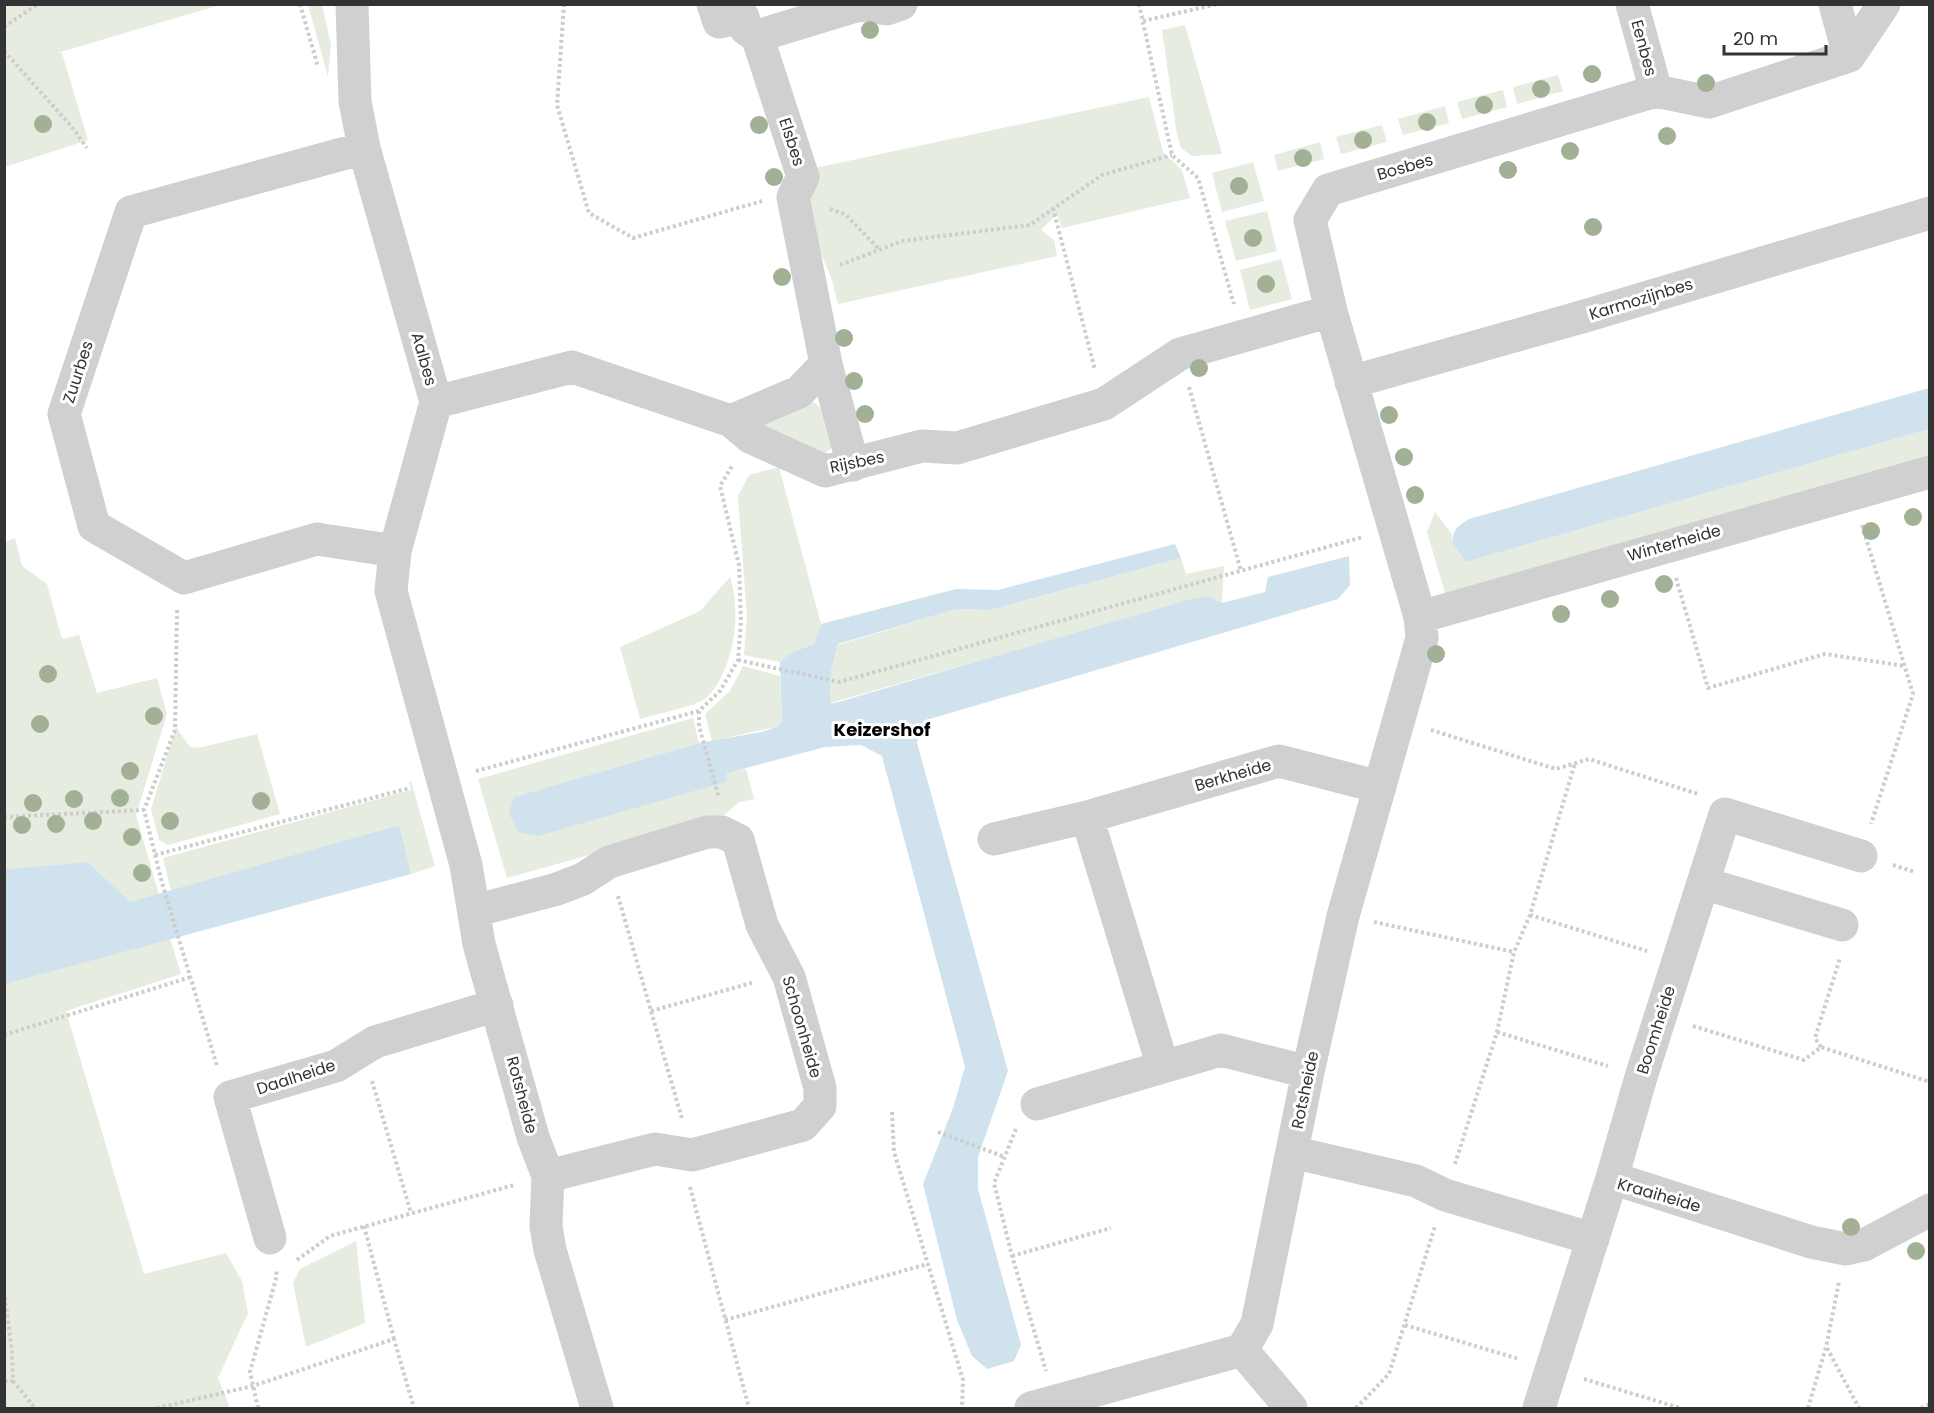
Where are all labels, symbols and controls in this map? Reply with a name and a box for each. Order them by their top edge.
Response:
street label: Eenbes [1625,17,1663,79]
scale bar [1724,18,1826,56]
text: 20 m [1733,26,1778,51]
street label: Elsbes [773,115,811,169]
street label: Bosbes [1374,148,1436,186]
street label: Karmozijnbes [1586,272,1696,326]
street label: Aalbes [405,330,443,388]
street label: Zuurbes [57,338,99,406]
street label: Rijsbes [828,445,886,479]
street label: Winterheide [1625,519,1724,567]
district label: Keizershof [834,717,931,742]
street label: Berkheide [1192,753,1274,797]
street label: Schoonheide [776,973,828,1081]
street label: Boomheide [1631,983,1681,1077]
street label: Rotsheide [1286,1049,1324,1131]
street label: Daalheide [254,1053,338,1101]
street label: Rotsheide [501,1054,543,1136]
street label: Kraaiheide [1615,1172,1704,1218]

